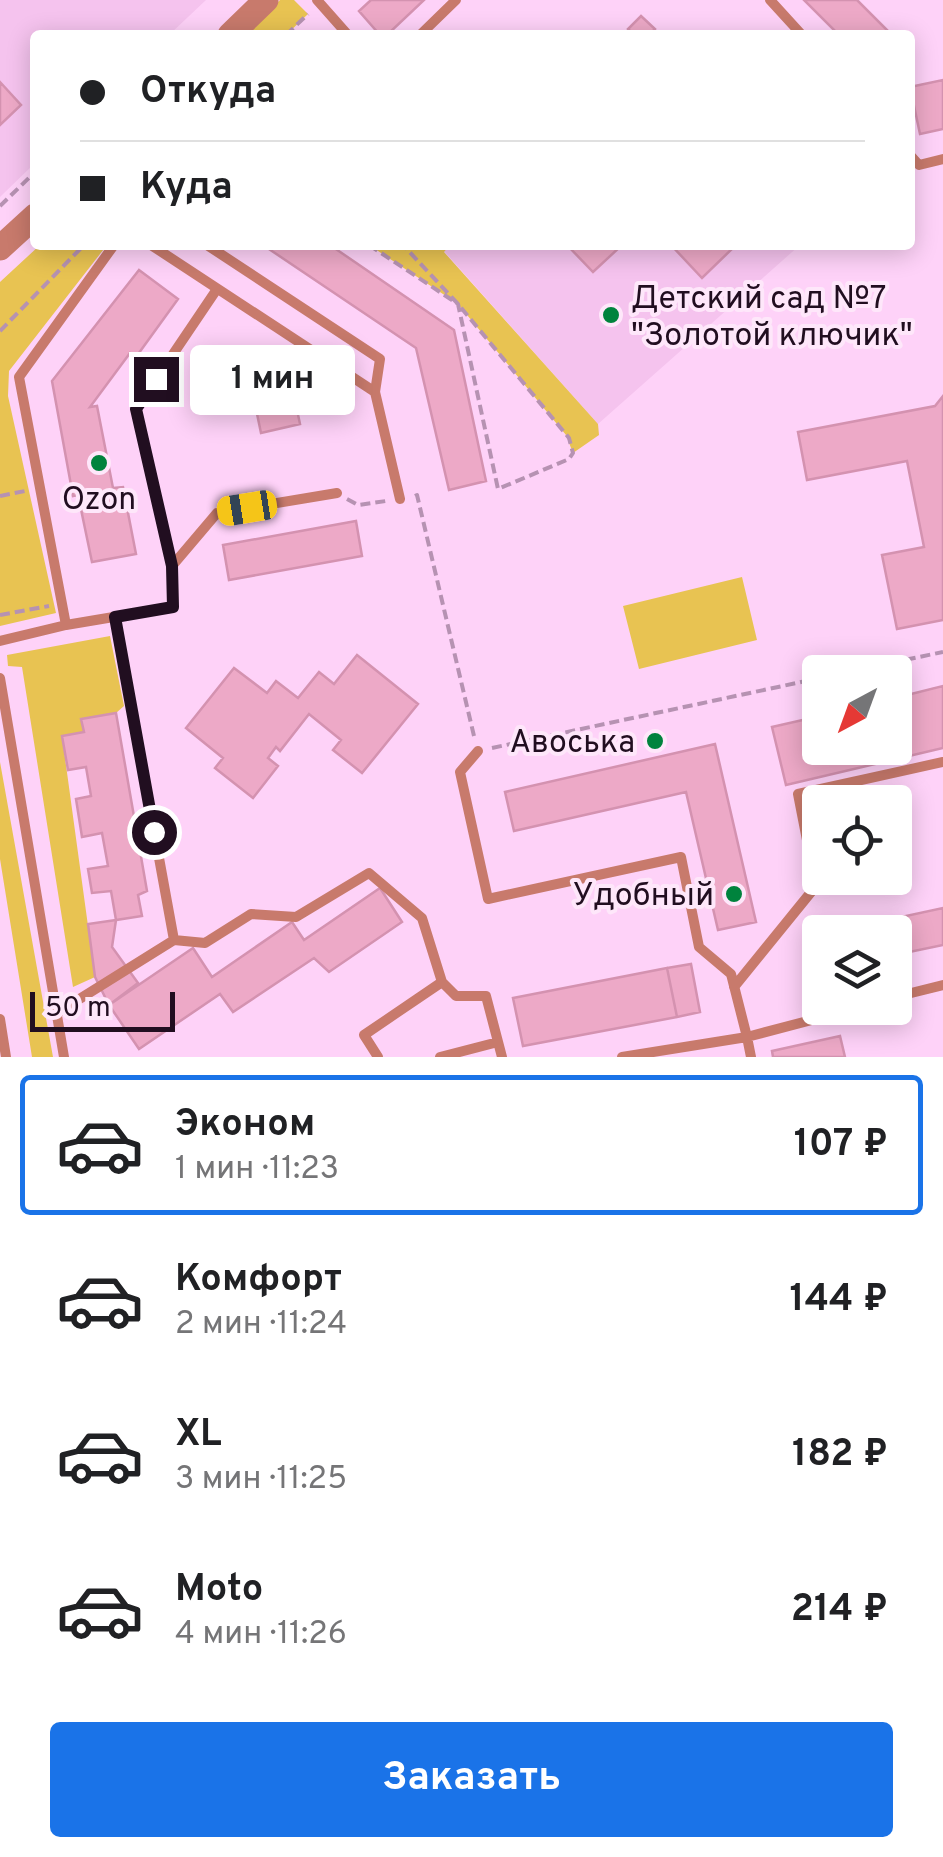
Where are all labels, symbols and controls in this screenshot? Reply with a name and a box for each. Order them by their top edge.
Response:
text: Откуда [140,68,276,117]
text: Куда [140,164,233,213]
place label: Детский сад №7 "Золотой ключик" [631,280,913,357]
marker: Детский сад №7 "Золотой ключик" [600,304,622,326]
callout: 1 мин [191,344,356,414]
route end [134,357,179,402]
text: 1 мин [231,360,314,400]
marker: Ozon [88,452,110,474]
place label: Ozon [62,481,136,521]
car [215,488,279,528]
north arrow [802,655,912,765]
map controls [802,655,912,1025]
place label: Авоська [509,724,635,764]
marker: Авоська [644,730,666,752]
button: locate [802,785,912,895]
route start [132,810,177,855]
place label: Удобный [572,877,714,917]
marker: Удобный [723,883,745,905]
button: layers [802,915,912,1025]
scale bar [30,987,175,1032]
text: 50 m [45,991,111,1027]
icon: car [55,1100,145,1190]
text: Эконом [175,1101,315,1150]
text: 107 ₽ [794,1121,888,1170]
text: 1 мин · 11:23 [175,1150,339,1190]
icon: car [55,1255,145,1345]
text: Комфорт [175,1256,342,1305]
text: 144 ₽ [789,1276,888,1325]
text: 2 мин · 11:24 [175,1305,347,1345]
icon: car [55,1410,145,1500]
text: XL [175,1411,222,1460]
text: 182 ₽ [792,1431,888,1480]
text: 3 мин · 11:25 [175,1460,347,1500]
icon: car [55,1565,145,1655]
text: Moto [175,1566,263,1615]
text: 214 ₽ [791,1586,888,1635]
text: 4 мин · 11:26 [175,1615,347,1655]
button: Заказать [50,1722,893,1837]

